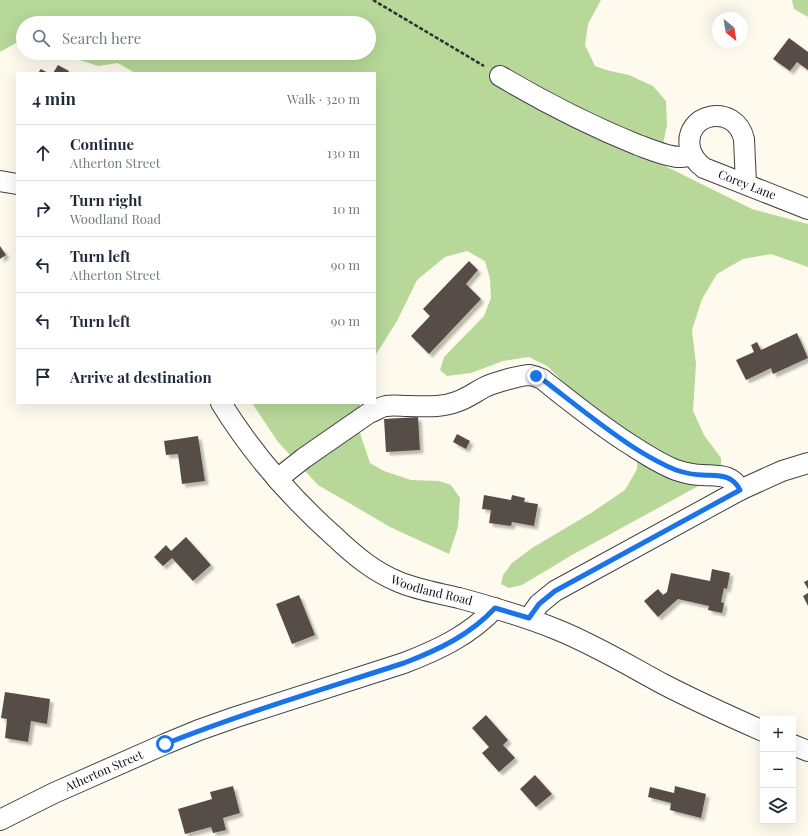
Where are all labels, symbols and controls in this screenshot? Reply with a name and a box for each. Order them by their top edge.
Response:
north arrow [712,12,748,48]
search box [16,16,376,60]
icon: search [30,27,52,49]
text: Search here [62,28,141,48]
text: 4 min [32,87,76,109]
text: Walk · 320 m [287,90,360,107]
text: Continue [70,134,134,154]
icon: ahead [32,142,54,164]
text: 130 m [327,144,360,161]
text: Atherton Street [70,154,160,171]
street label: Corey Lane [716,165,779,203]
text: Turn right [70,190,143,210]
icon: right [32,198,54,220]
text: 10 m [333,200,360,217]
text: Woodland Road [70,210,161,227]
text: Turn left [70,246,131,266]
icon: left [32,254,54,276]
text: 90 m [331,256,360,273]
text: Atherton Street [70,266,160,283]
icon: left [32,310,54,332]
text: Turn left [70,311,131,331]
text: 90 m [331,312,360,329]
icon: arrive [32,366,54,388]
text: Arrive at destination [70,367,212,387]
route end [527,367,545,385]
street label: Woodland Road [388,570,475,608]
map controls [760,716,796,824]
button: + [760,716,796,752]
route start [156,735,174,753]
street label: Atherton Street [61,746,146,795]
button: − [760,752,796,788]
button: layers [760,788,796,824]

